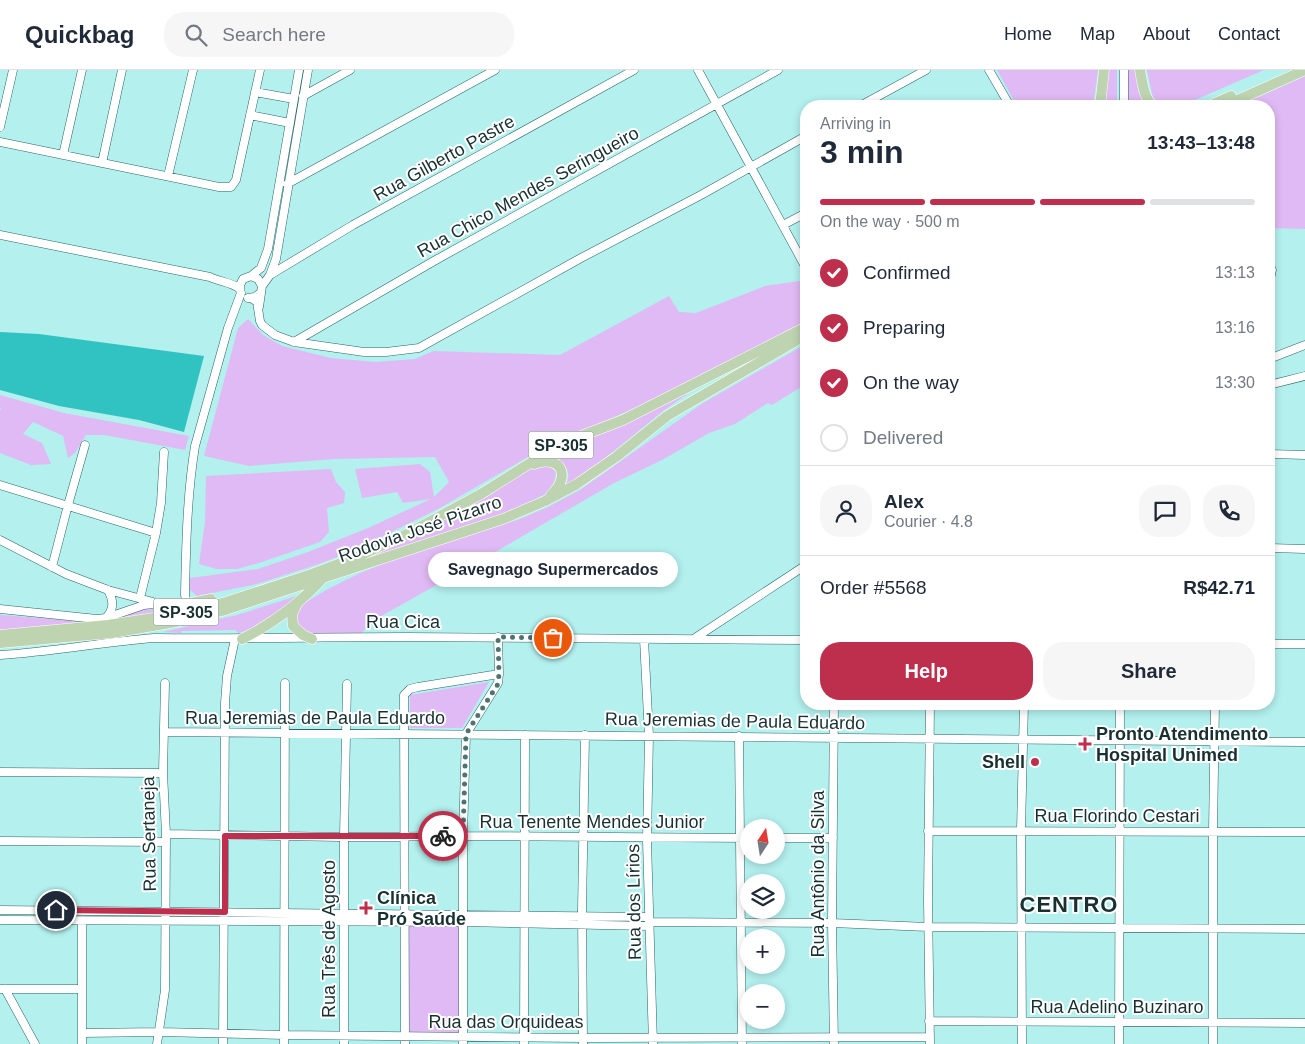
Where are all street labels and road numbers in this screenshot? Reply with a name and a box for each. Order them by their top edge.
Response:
street label: Rua Gilberto Pastre [370,111,518,205]
street label: Rua Chico Mendes Seringueiro [414,123,642,261]
road number: SP-305 [528,432,594,458]
street label: Rodovia José Pizarro [336,492,504,566]
road number: SP-305 [154,598,218,626]
street label: Rua Cica [366,612,441,632]
street label: Rua Jeremias de Paula Eduardo [185,708,445,728]
street label: Rua Jeremias de Paula Eduardo [605,709,865,733]
street label: Rua Sertaneja [138,775,160,892]
street label: Rua Antônio da Silva [808,789,828,958]
street label: Rua Florindo Cestari [1034,806,1200,826]
street label: Rua Tenente Mendes Junior [480,812,704,832]
street label: Rua dos Lírios [623,844,645,960]
street label: Rua Três de Agosto [319,860,339,1018]
street label: Rua Adelino Buzinaro [1030,997,1204,1017]
street label: Rua das Orquideas [428,1012,584,1032]

